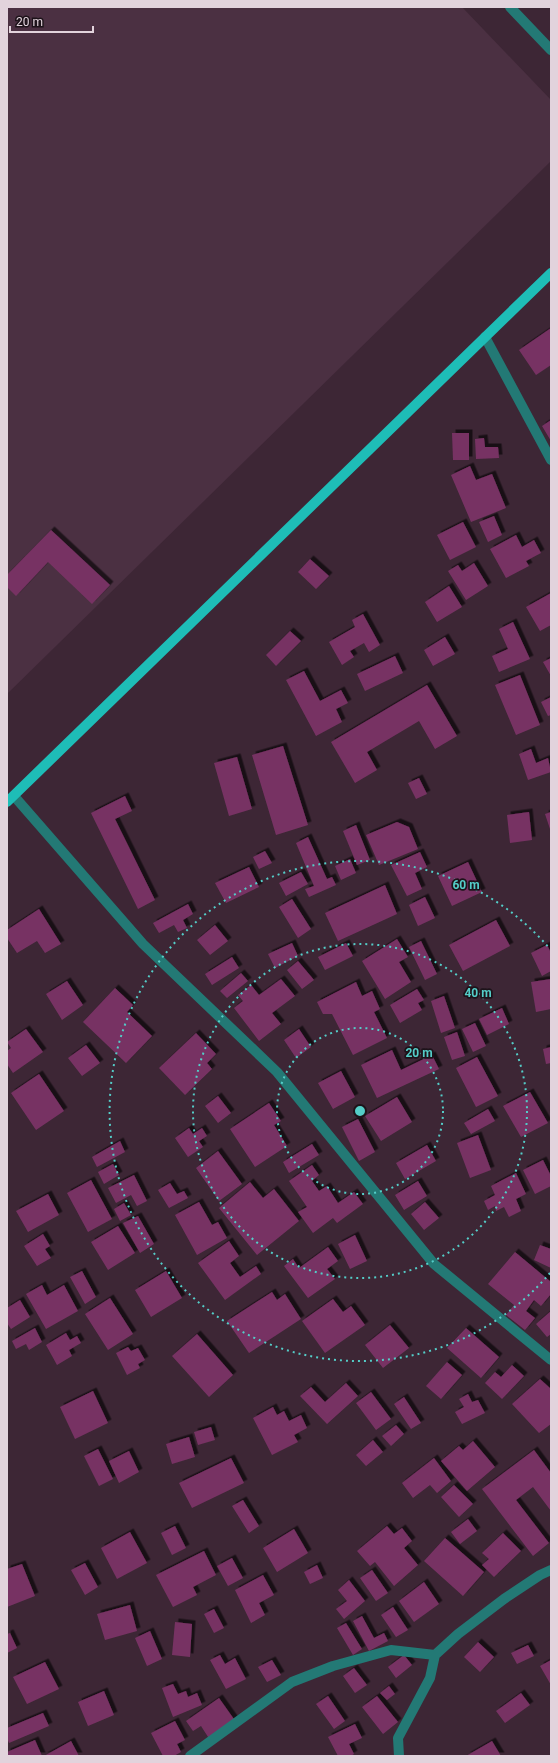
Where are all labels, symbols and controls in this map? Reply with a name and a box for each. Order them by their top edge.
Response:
scale bar [10,8,93,34]
text: 20 m [16,15,43,29]
text: 60 m [452,878,480,892]
text: 40 m [464,986,492,1000]
text: 20 m [405,1046,433,1060]
centre of rings [353,1104,367,1118]

